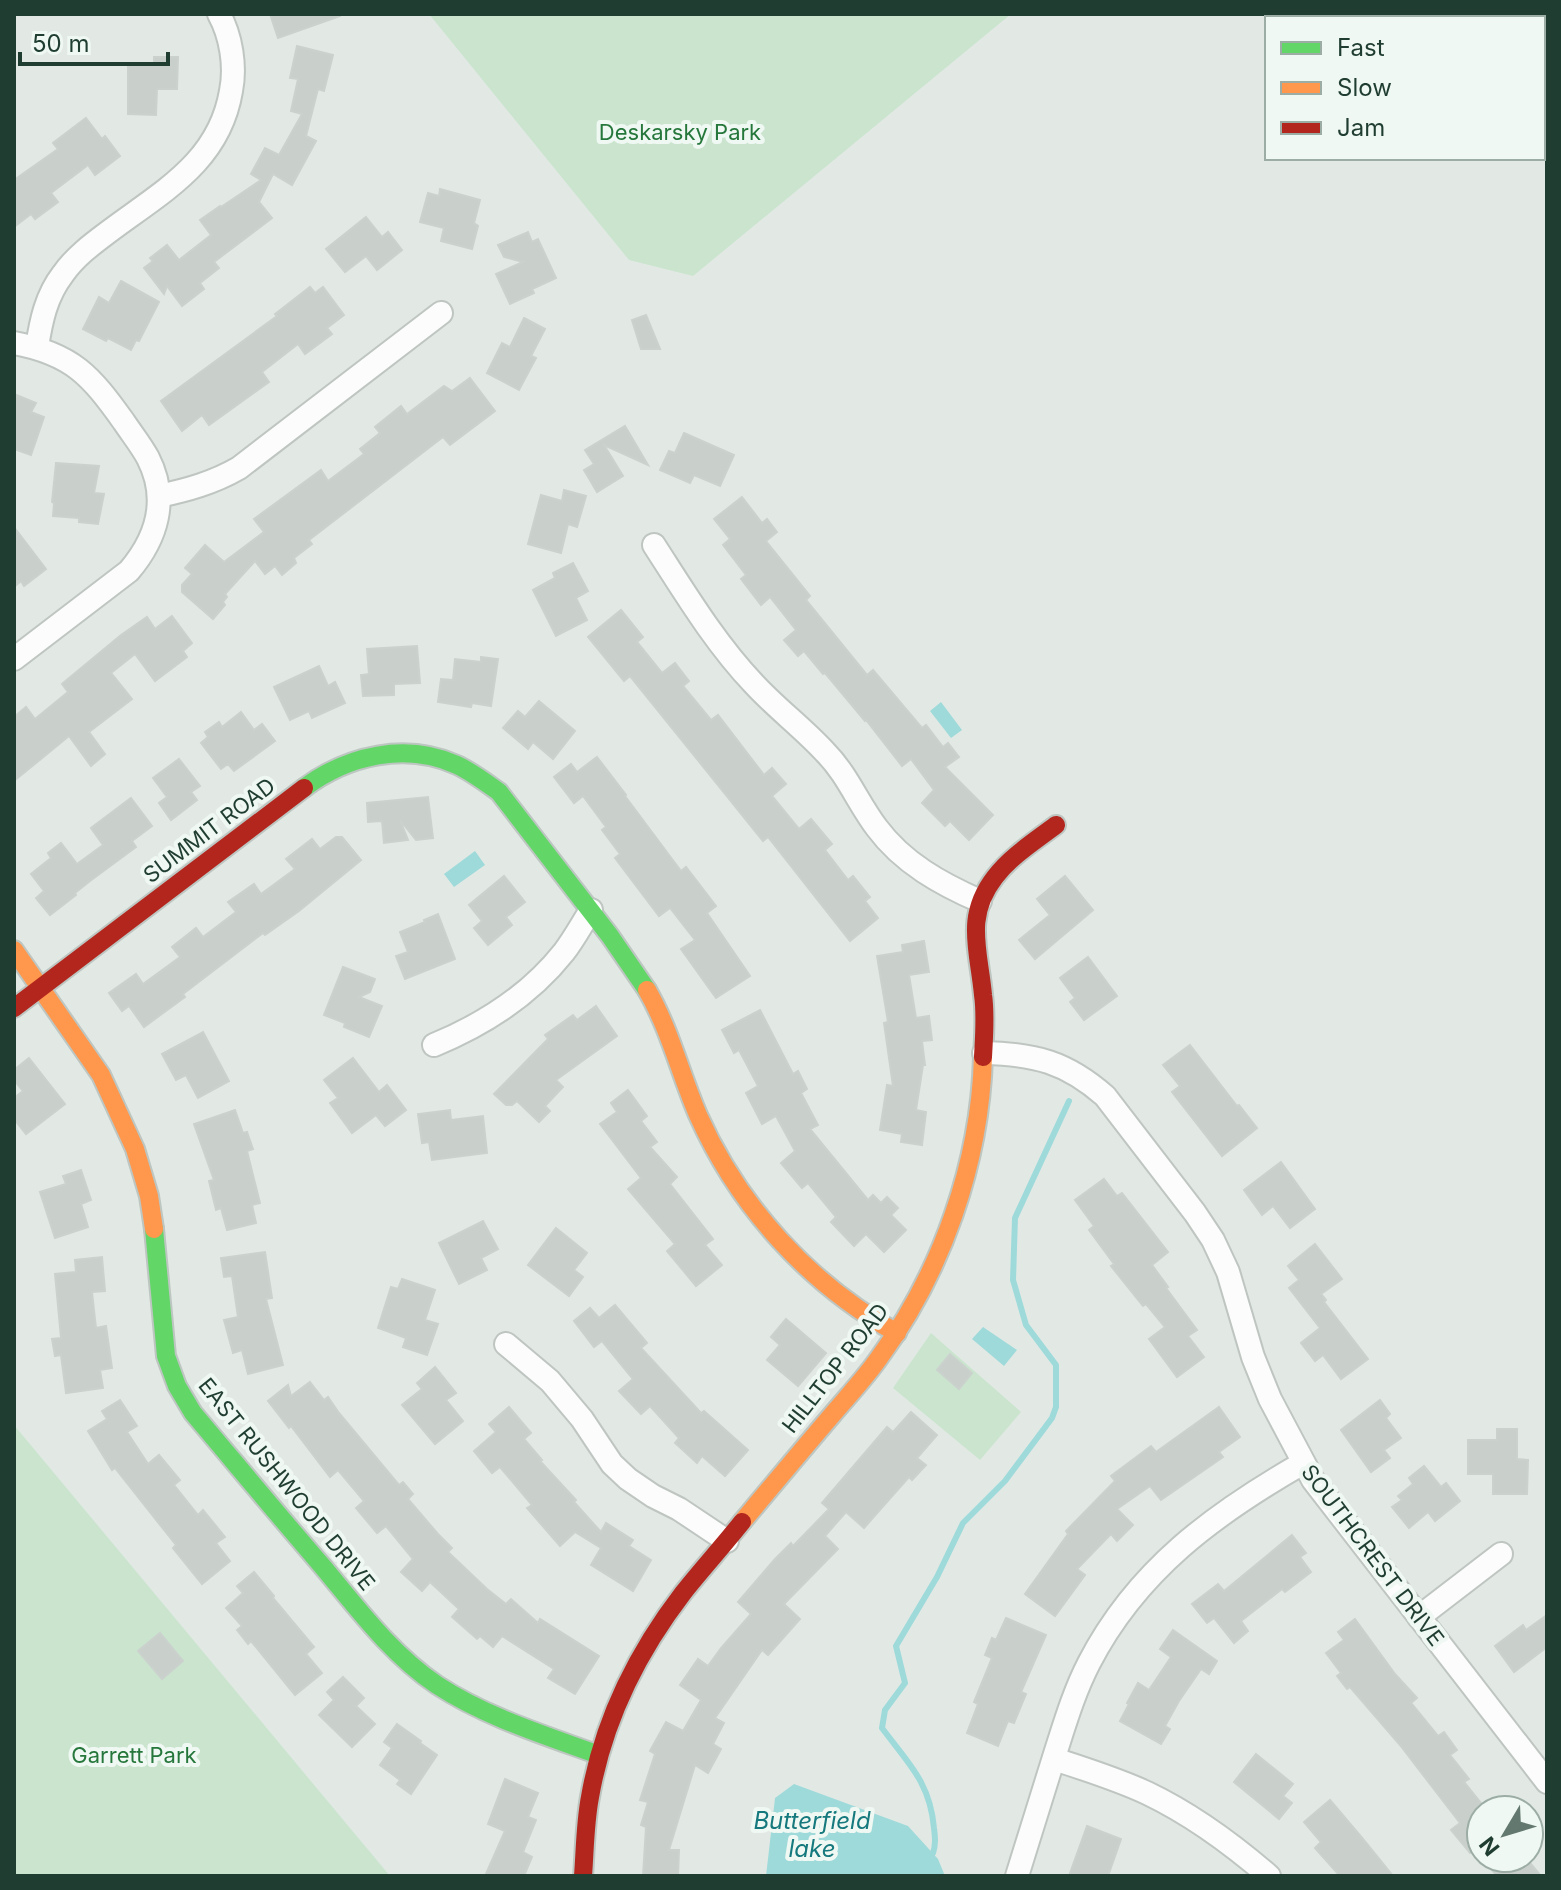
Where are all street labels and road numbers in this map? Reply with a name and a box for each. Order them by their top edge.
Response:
street label: SUMMIT ROAD [138,772,280,888]
street label: HILLTOP ROAD [776,1298,894,1438]
street label: EAST RUSHWOOD DRIVE [193,1373,381,1595]
street label: SOUTHCREST DRIVE [1296,1459,1450,1651]

